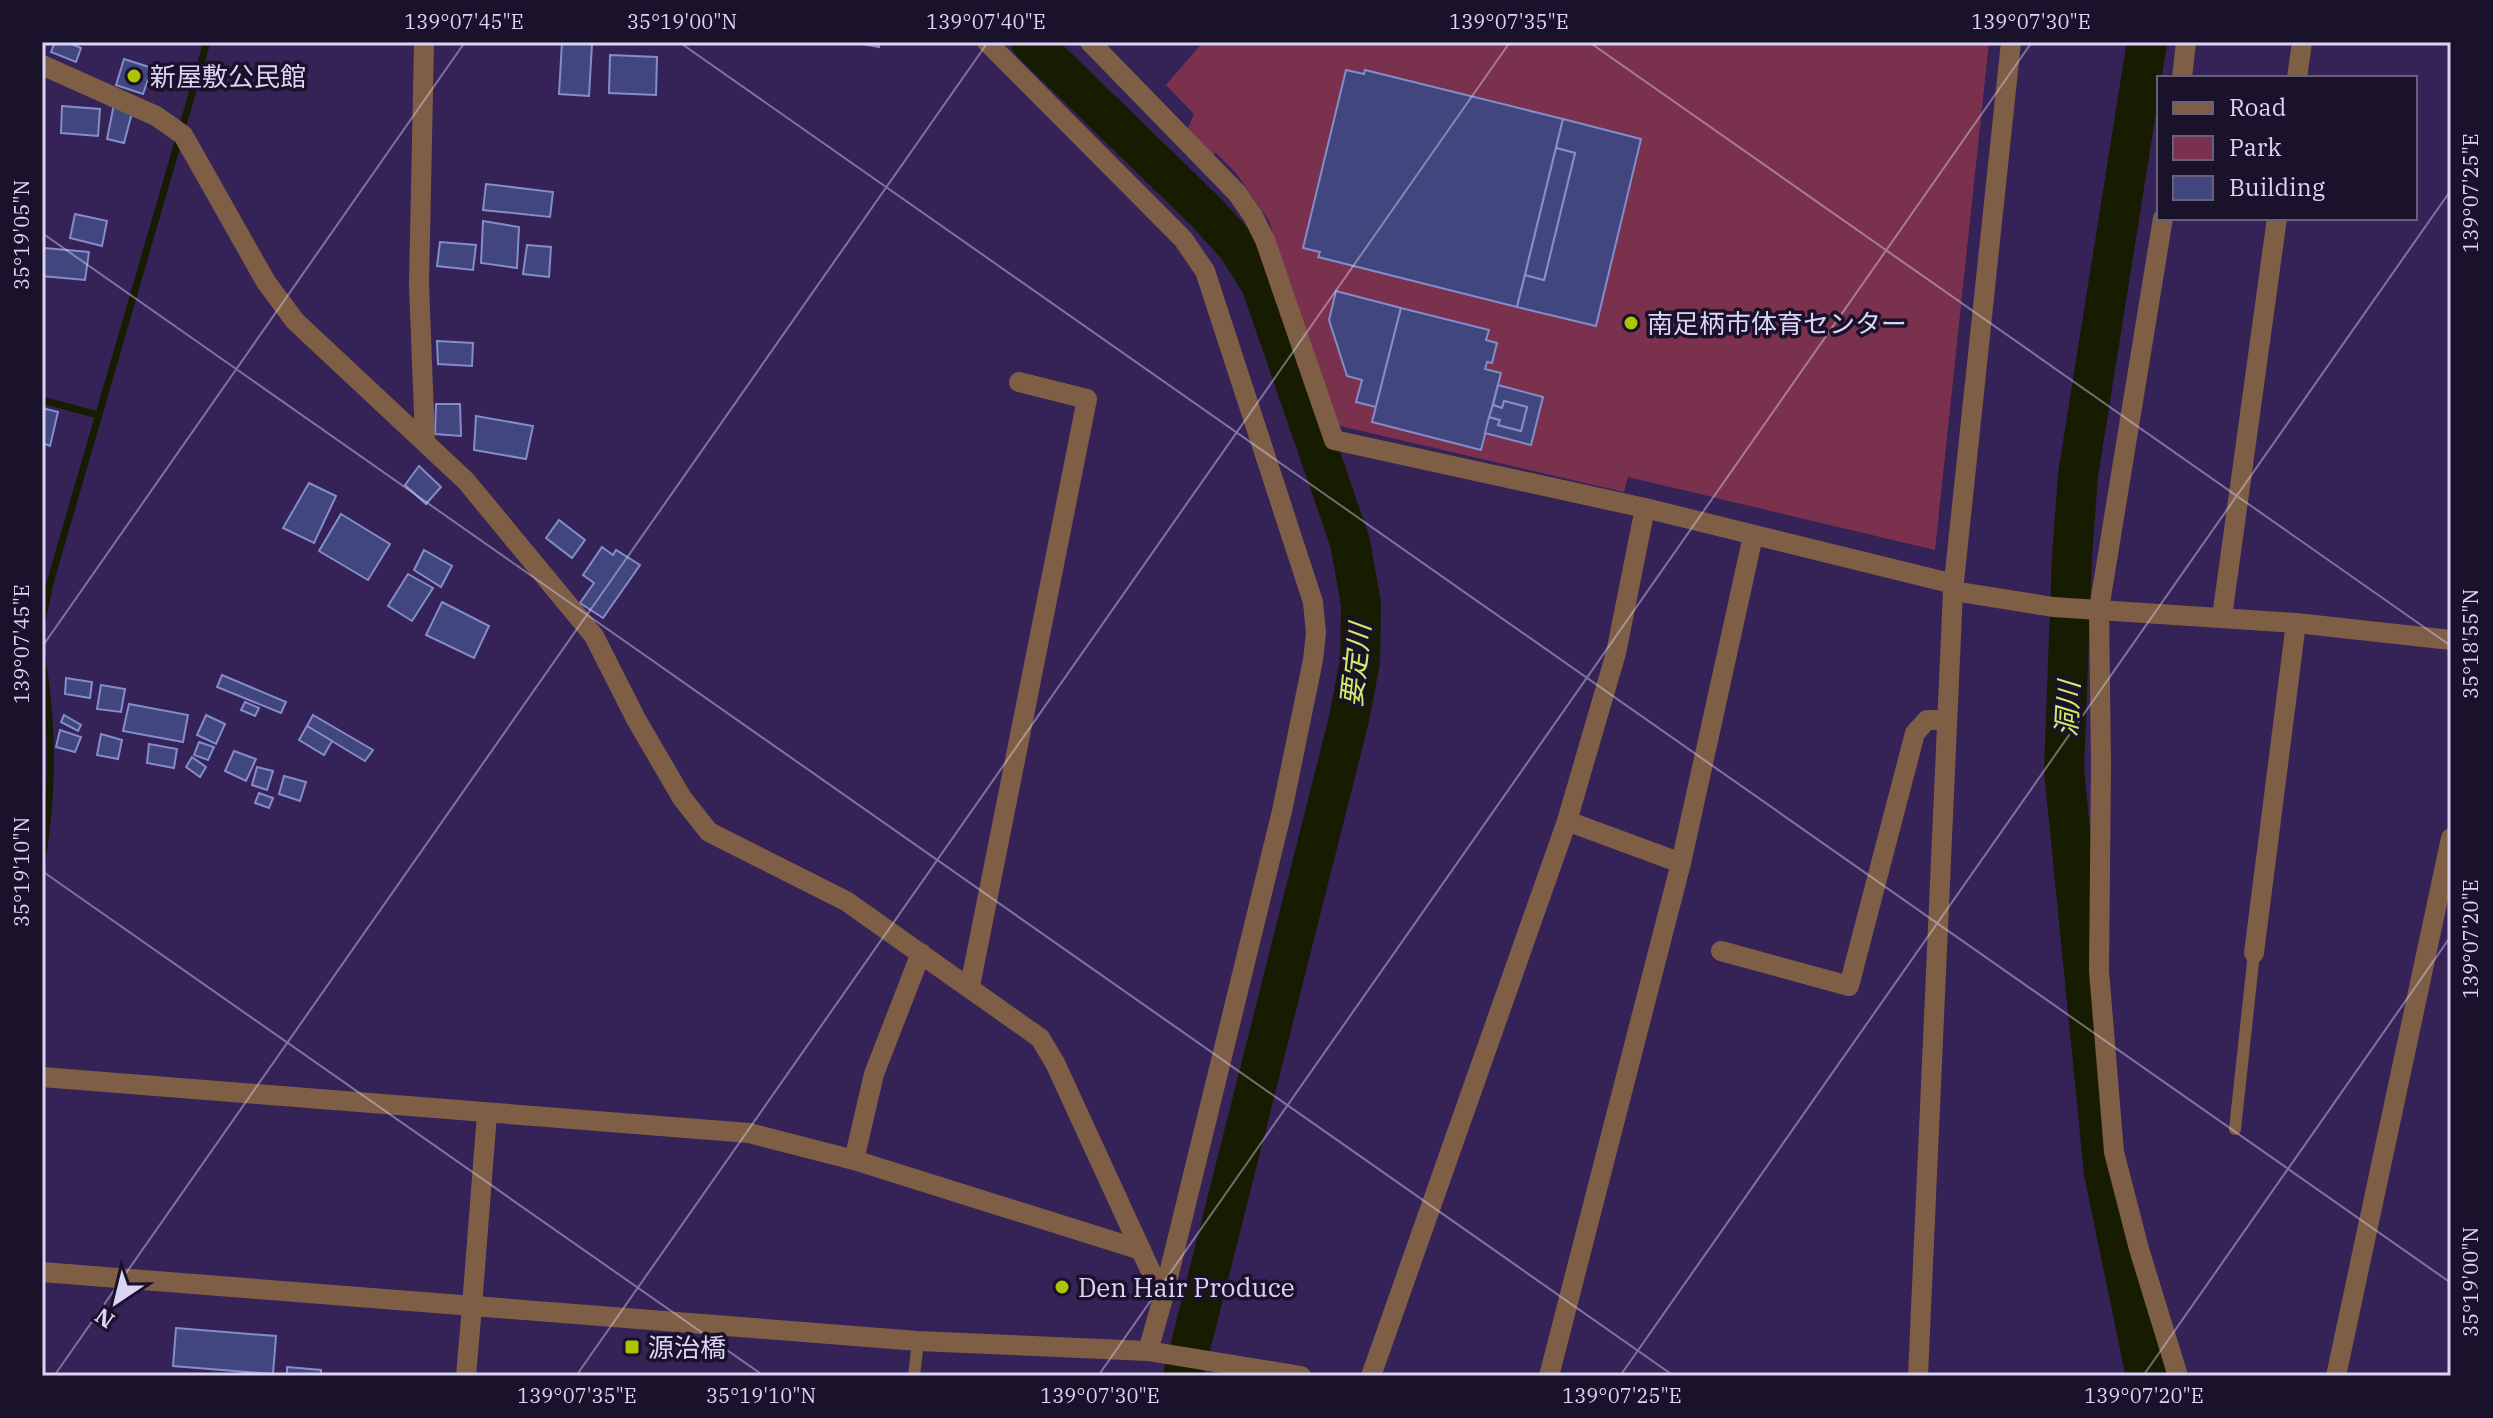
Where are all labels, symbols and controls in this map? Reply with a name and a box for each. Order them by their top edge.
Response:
text: 139°07'45"E [404,8,524,35]
text: 35°19'00"N [627,8,737,35]
text: 139°07'40"E [926,8,1046,35]
text: 139°07'35"E [1449,8,1569,35]
text: 139°07'30"E [1971,8,2091,35]
place label: 新屋敷公民館 [150,59,306,93]
marker: 新屋敷公民館 [125,67,143,85]
legend [2157,76,2417,220]
text: Road [2229,91,2286,123]
text: Park [2229,131,2281,163]
text: 139°07'25"E [2457,133,2484,253]
text: Building [2229,171,2325,203]
text: 35°19'05"N [8,180,35,290]
place label: 南足柄市体育センター [1647,306,1907,340]
marker: 南足柄市体育センター [1622,314,1640,332]
text: 139°07'45"E [8,584,35,704]
text: 35°18'55"N [2457,589,2484,699]
water label: 要定川 [1332,618,1378,709]
water label: 洞川 [2047,677,2087,738]
text: 35°19'10"N [8,817,35,927]
text: 139°07'20"E [2457,879,2484,999]
text: 35°19'00"N [2457,1227,2484,1337]
north arrow [76,1262,156,1342]
place label: Den Hair Produce [1078,1270,1295,1304]
marker: Den Hair Produce [1053,1278,1071,1296]
text: N [89,1302,120,1336]
place label: 源治橋 [648,1330,726,1364]
marker: 源治橋 [623,1338,641,1356]
text: 139°07'35"E [517,1382,637,1409]
text: 35°19'10"N [706,1382,816,1409]
text: 139°07'30"E [1040,1382,1160,1409]
text: 139°07'25"E [1562,1382,1682,1409]
text: 139°07'20"E [2084,1382,2204,1409]

